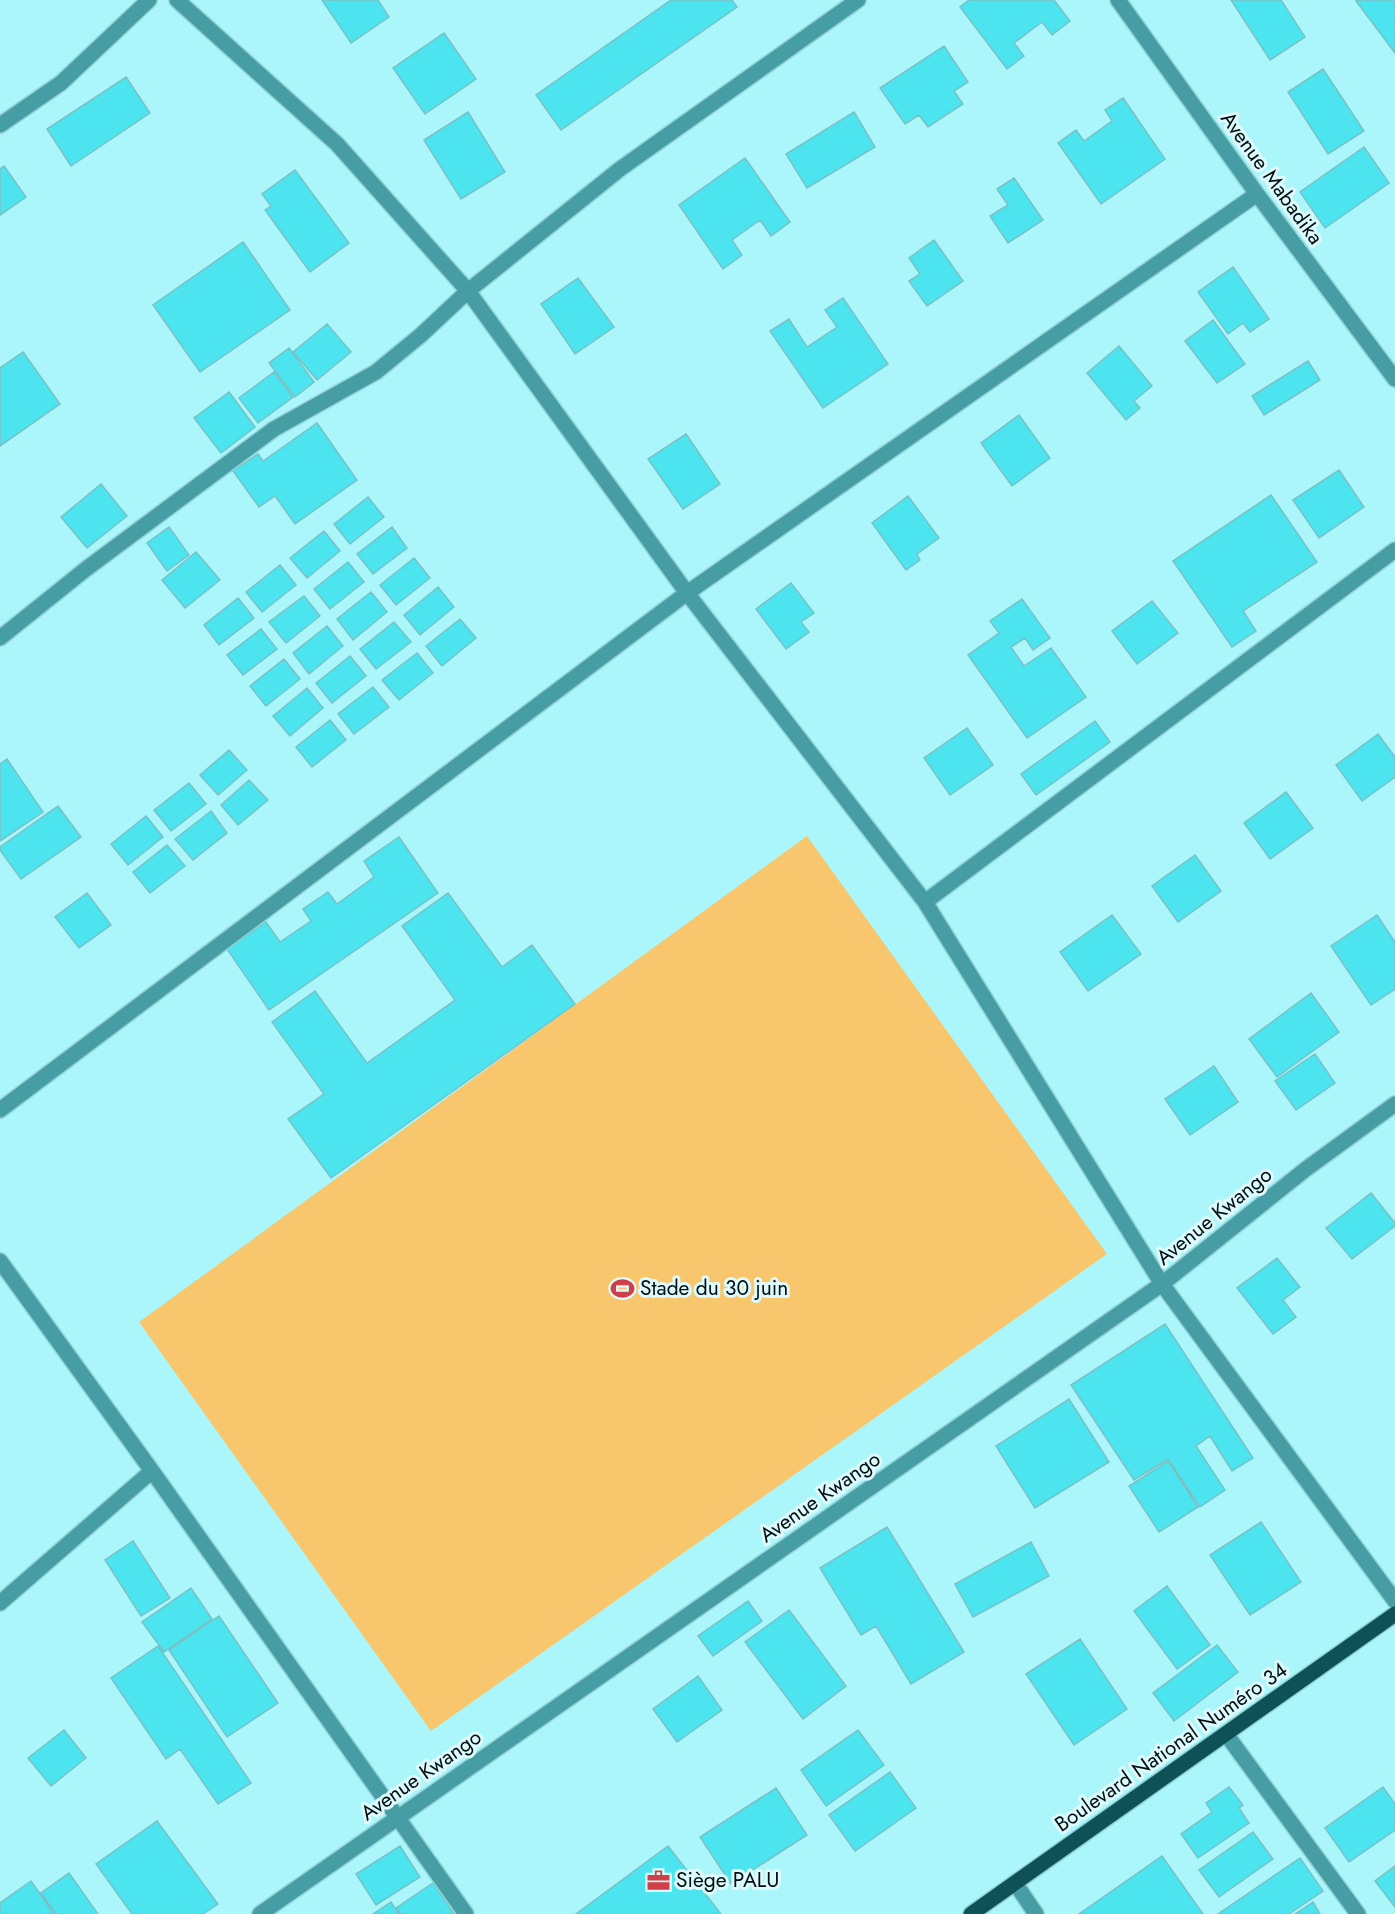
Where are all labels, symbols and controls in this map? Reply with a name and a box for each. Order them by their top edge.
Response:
street label: Avenue Mabadika [1214,105,1330,251]
street label: Avenue Kwango [1150,1160,1278,1272]
place label: Stade du 30 juin [640,1273,788,1303]
sports icon: Stade du 30 juin [609,1275,635,1301]
street label: Avenue Kwango [753,1444,887,1550]
street label: Boulevard National Numéro 34 [1049,1655,1293,1839]
street label: Avenue Kwango [354,1722,488,1828]
place label: Siège PALU [676,1865,779,1895]
office icon: Siège PALU [645,1867,671,1893]

